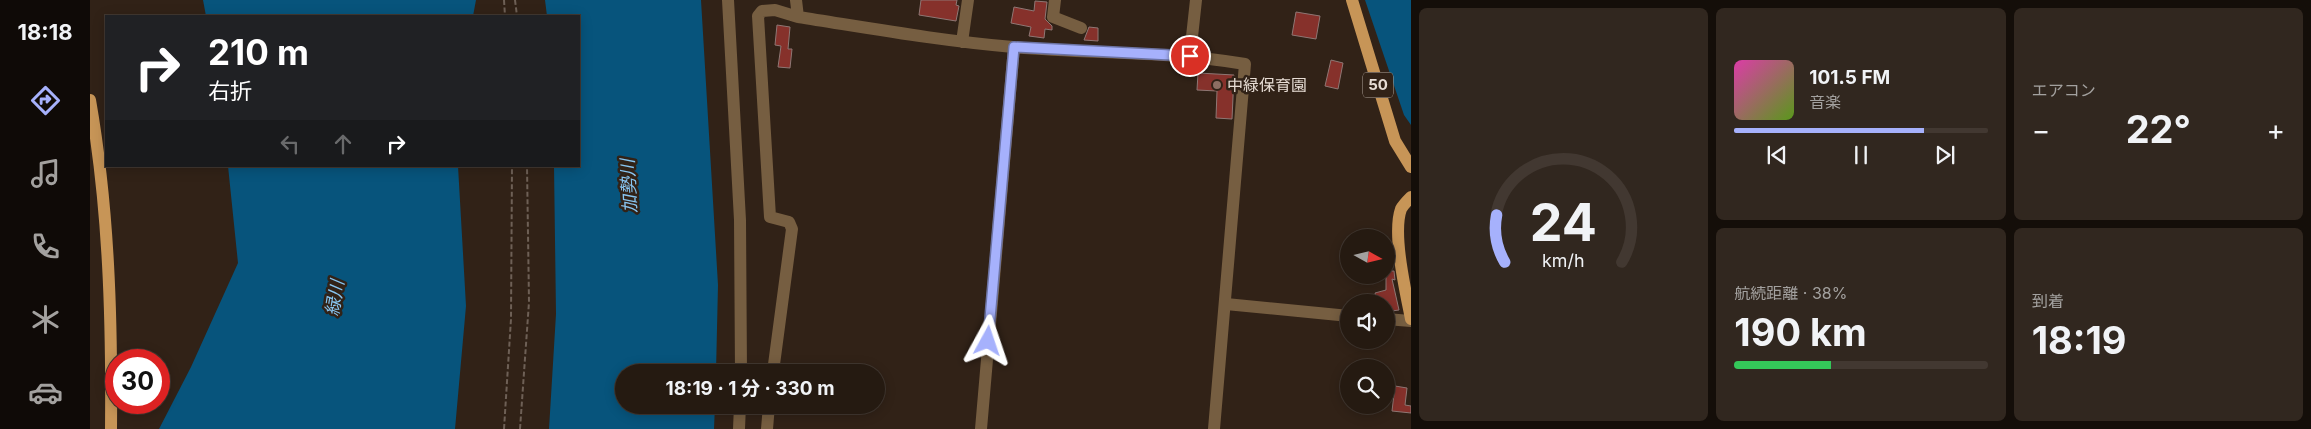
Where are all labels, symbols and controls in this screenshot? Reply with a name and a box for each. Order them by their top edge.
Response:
text: 18:18 [18,19,72,45]
text: 210 m [208,31,309,73]
icon: right [125,35,190,100]
pin [1169,35,1211,77]
icon: arrive [1176,42,1204,70]
text: 101.5 FM [1809,66,1890,89]
road number: 50 [1363,72,1393,98]
place label: 中緑保育園 [1227,75,1307,95]
text: 右折 [208,78,252,104]
marker: 中緑保育園 [1211,79,1223,91]
text: エアコン [2032,80,2096,100]
icon: directions [28,83,63,118]
text: 音楽 [1809,92,1841,112]
text: 22° [2126,106,2191,152]
text: − [2032,113,2050,147]
text: + [2266,113,2285,147]
icon: left [276,130,304,158]
icon: ahead [329,130,357,158]
icon: right [382,130,410,158]
icon: previous [1763,141,1791,169]
icon: pause [1847,141,1875,169]
icon: next [1931,141,1959,169]
icon: music [28,156,63,191]
water label: 加勢川 [616,157,640,214]
text: 24 [1530,191,1597,254]
icon: phone [28,229,63,264]
north arrow [1340,229,1395,284]
map controls [1340,229,1395,414]
text: km/h [1542,250,1585,271]
water label: 緑川 [321,277,348,317]
text: 航続距離 · 38% [1734,283,1847,303]
text: 到着 [2032,291,2064,311]
button: sound [1340,294,1395,349]
icon: climate [28,302,63,337]
text: 190 km [1734,309,1867,355]
position arrow [961,314,1013,366]
text: 18:19 [2032,317,2127,363]
speed limit sign: 30 [105,349,170,414]
button: search [1340,359,1395,414]
icon: car [28,375,63,410]
text: 18:19 · 1 分 · 330 m [666,377,835,400]

